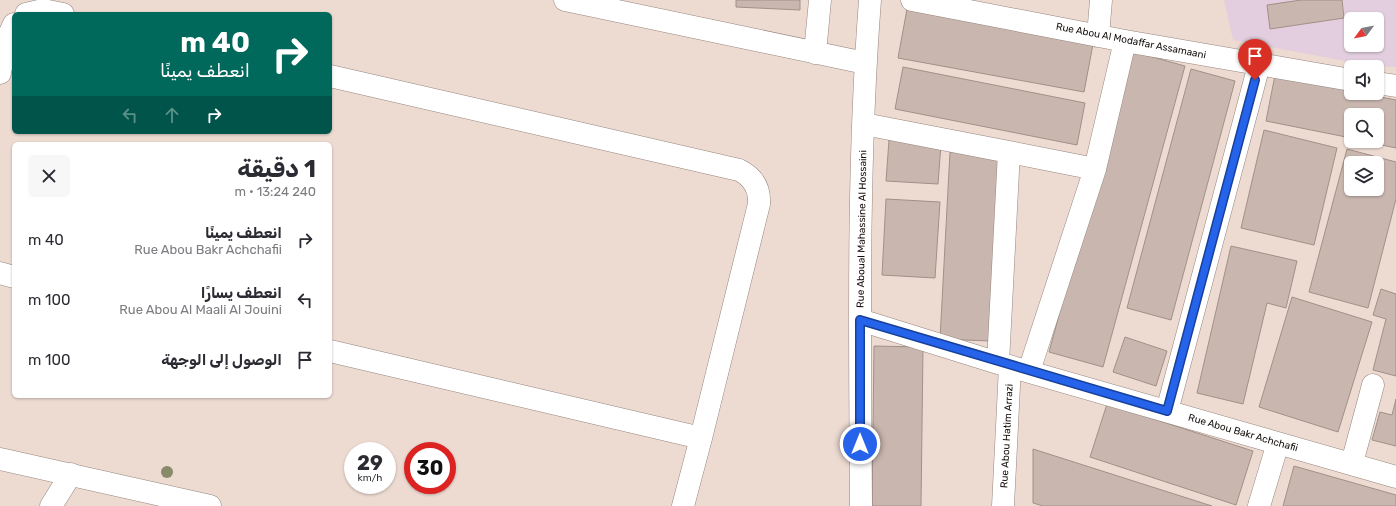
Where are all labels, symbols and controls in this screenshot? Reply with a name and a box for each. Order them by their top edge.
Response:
north arrow [1344,12,1384,52]
map controls [1344,12,1384,196]
street label: Rue Abou Al Modaffar Assamaani [1055,21,1207,61]
text: 40 m [180,26,250,59]
icon: right [264,28,316,80]
pin [1238,39,1272,80]
icon: arrive [1244,45,1266,67]
text: انعطف يمينًا [160,60,250,82]
button: sound [1344,60,1384,100]
icon: left [119,104,141,126]
icon: ahead [161,104,183,126]
icon: right [203,104,225,126]
button: search [1344,108,1384,148]
street label: Rue Aboual Mahassine Al Hossaini [855,150,869,308]
button: close [28,155,70,197]
text: 1 دقيقة [237,155,316,183]
button: layers [1344,156,1384,196]
text: 240 m · 13:24 [234,184,316,199]
text: انعطف يمينًا [205,224,282,242]
icon: right [294,229,316,251]
text: 40 m [28,231,64,249]
text: Rue Abou Bakr Achchafii [134,242,282,257]
text: انعطف يسارًا [201,284,282,302]
icon: left [294,289,316,311]
text: 100 m [28,291,71,309]
text: Rue Abou Al Maali Al Jouini [119,302,282,317]
icon: arrive [294,349,316,371]
text: 100 m [28,351,71,369]
text: الوصول إلى الوجهة [161,351,282,369]
street label: Rue Abou Hatim Arrazi [998,384,1016,488]
street label: Rue Abou Bakr Achchafii [1187,412,1299,454]
position arrow [839,423,881,465]
speed limit sign: 30 [404,442,456,494]
text: 29 [357,451,383,475]
text: km/h [358,472,382,484]

